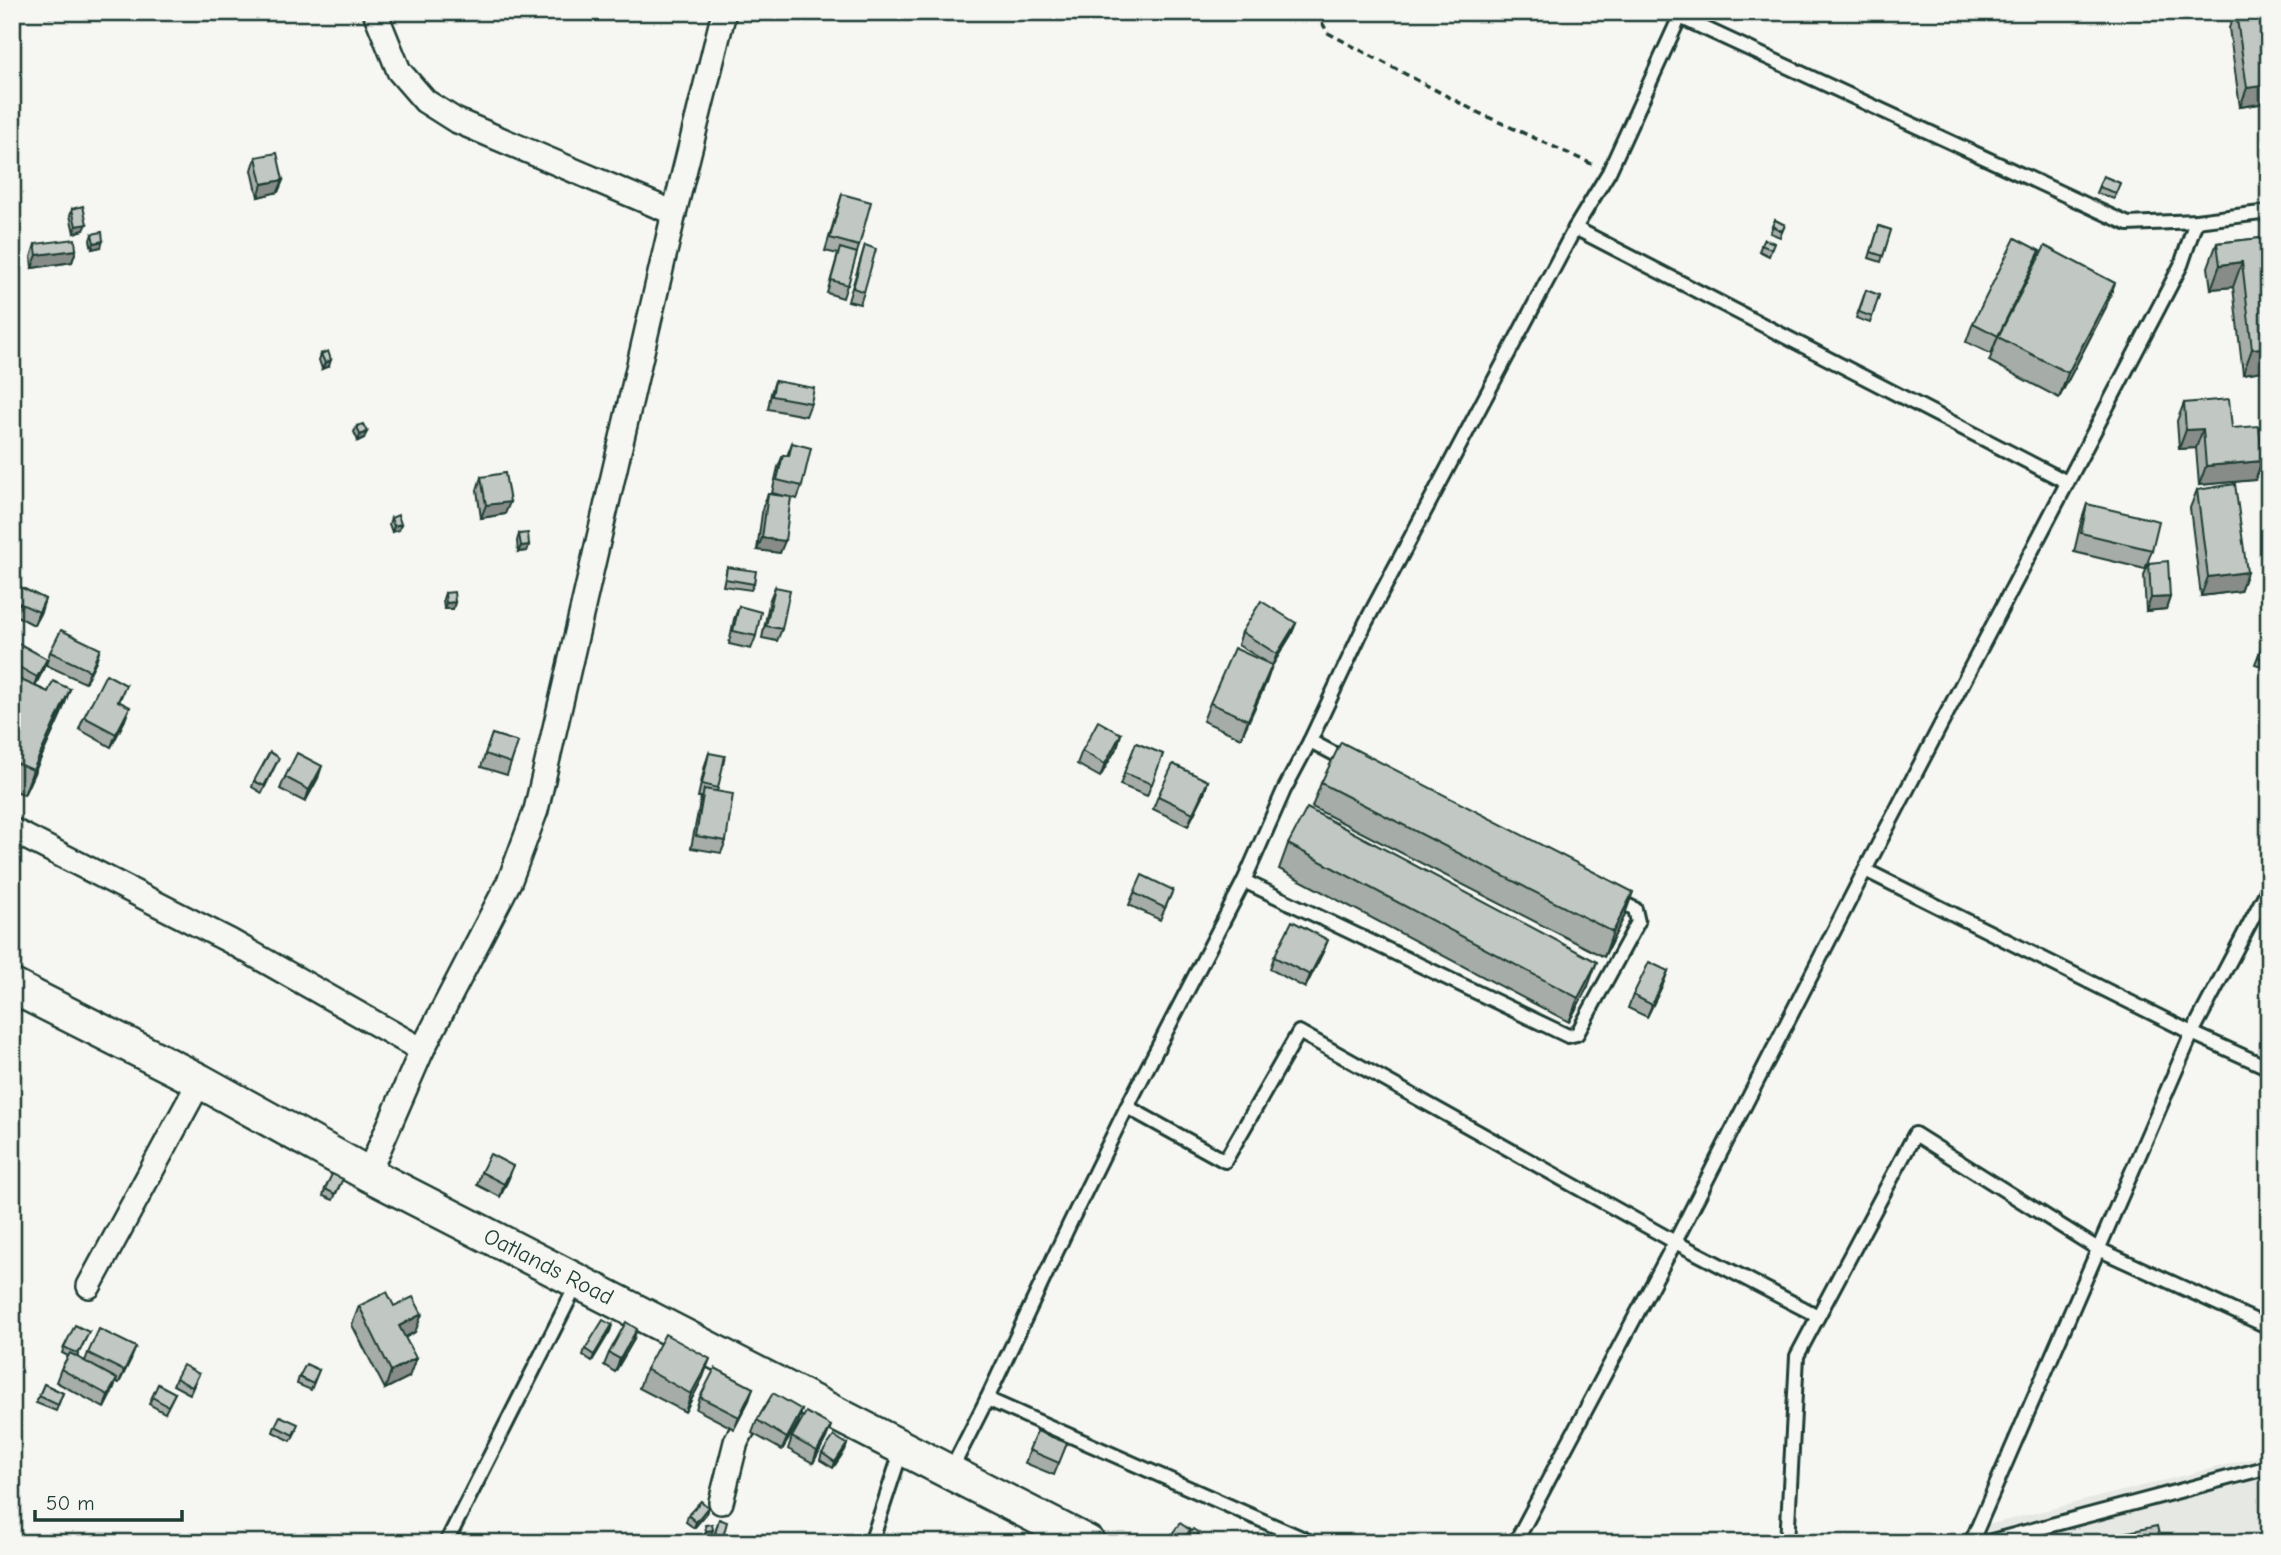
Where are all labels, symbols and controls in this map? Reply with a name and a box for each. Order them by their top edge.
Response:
street label: Oatlands Road [479,1222,618,1311]
scale bar [35,1478,182,1522]
text: 50 m [46,1491,95,1515]

